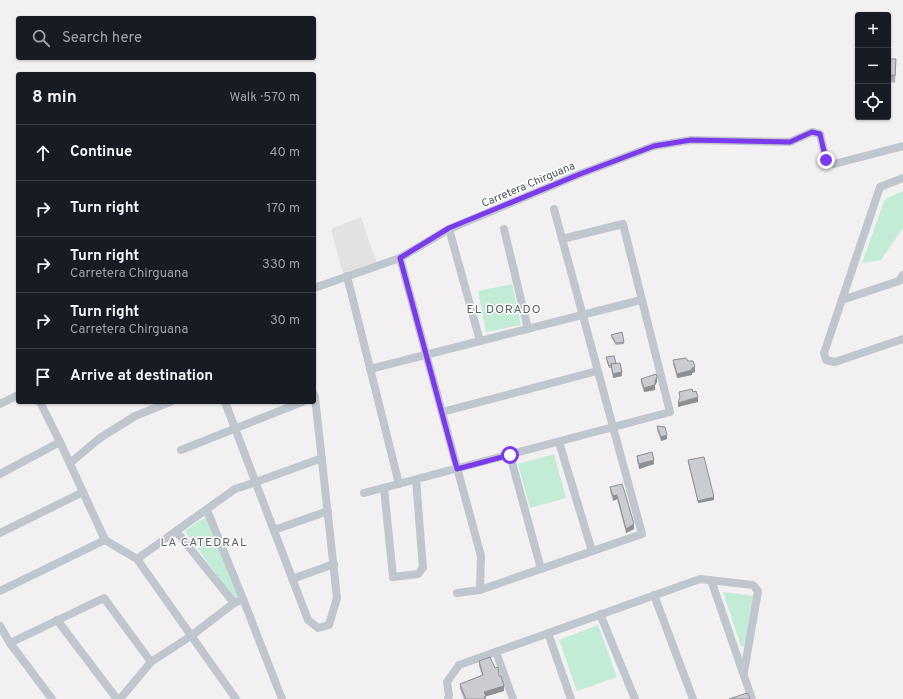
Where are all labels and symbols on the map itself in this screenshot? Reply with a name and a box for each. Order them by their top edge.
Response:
route end [817,151,835,169]
street label: Carretera Chirguana [480,159,577,211]
district label: EL DORADO [467,302,541,318]
route start [501,446,519,464]
district label: LA CATEDRAL [160,535,248,551]

